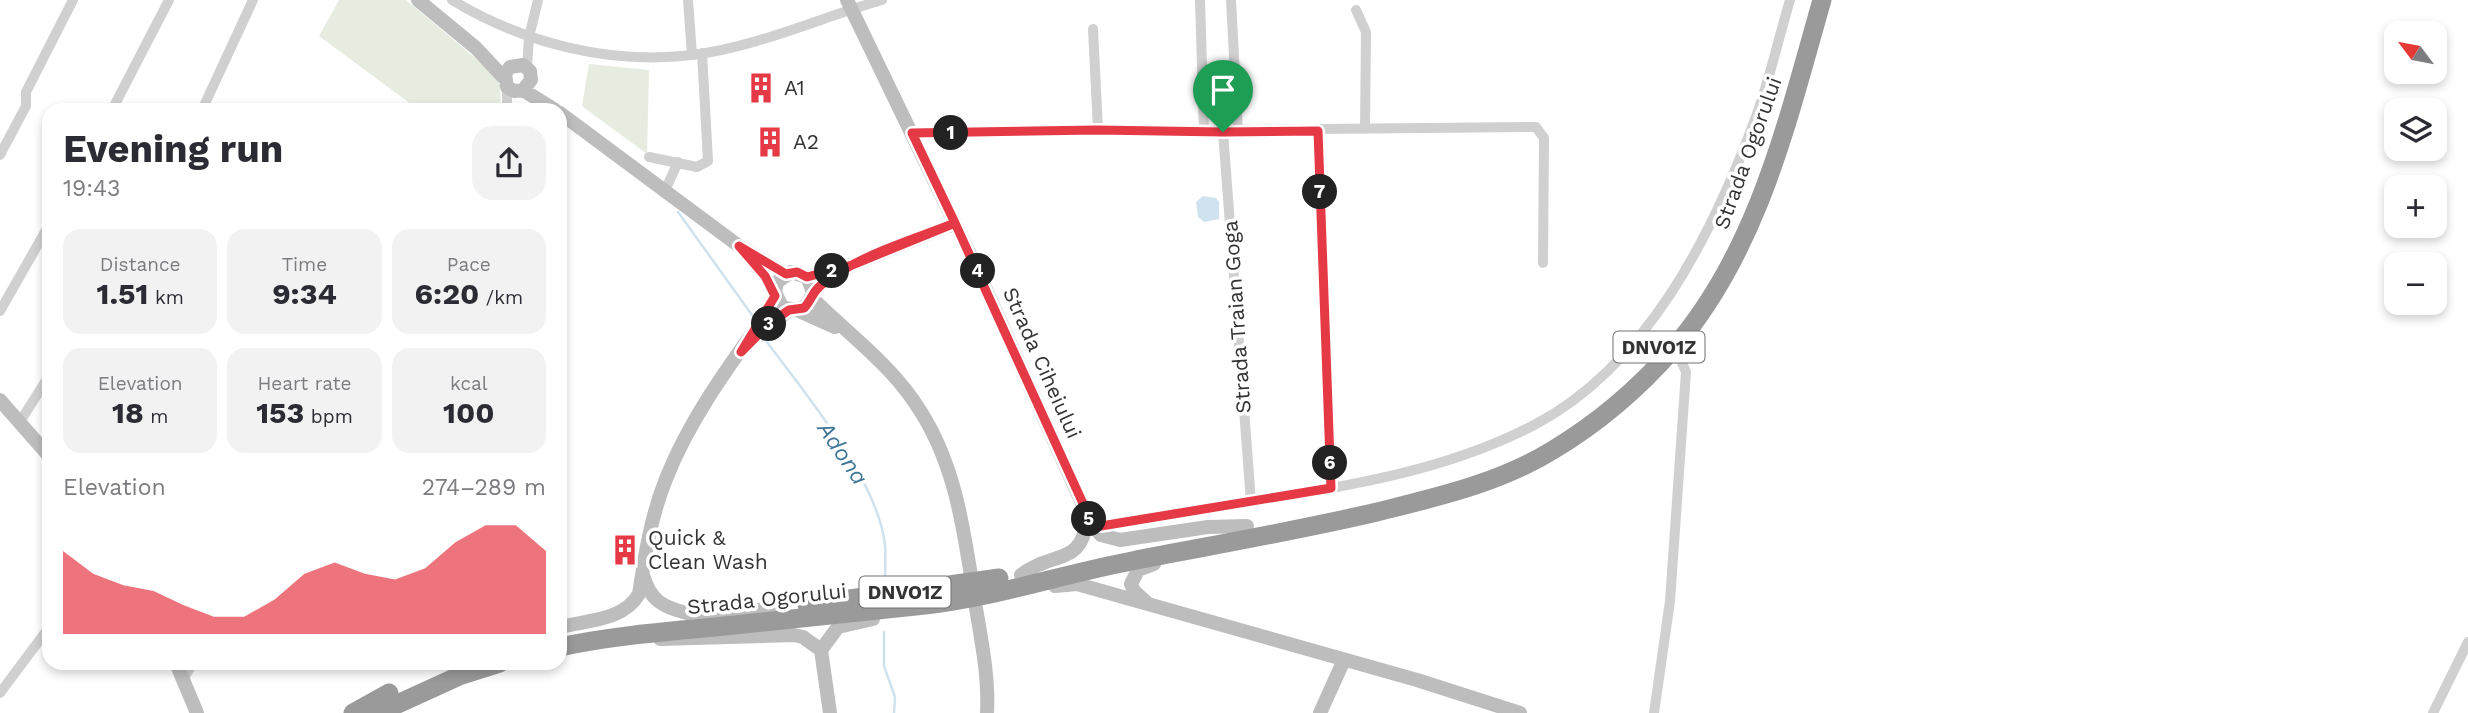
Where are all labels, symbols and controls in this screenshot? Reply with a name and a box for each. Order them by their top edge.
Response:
north arrow [2384,21,2446,84]
map controls [2384,21,2447,315]
pin [1193,60,1253,132]
building icon: A1 [744,71,778,105]
icon: arrive [1204,71,1242,109]
street label: Strada Ogorului [1708,73,1787,232]
place label: A1 [784,75,805,100]
button: layers [2384,98,2447,161]
pin: 1 [934,116,968,150]
text: 1 [946,121,955,144]
building icon: A2 [753,125,787,159]
button: share [472,126,546,200]
text: Evening run [63,127,283,171]
place label: A2 [793,129,819,154]
pin: 7 [1302,174,1338,210]
text: 19:43 [63,175,120,202]
button: + [2384,175,2447,238]
text: 7 [1314,180,1325,203]
street label: Strada Traian Goga [1217,220,1256,414]
button: − [2384,252,2447,315]
text: Distance [100,253,181,276]
text: Time [282,253,327,276]
text: Pace [447,253,491,276]
pin: 2 [814,254,850,288]
pin: 4 [960,254,996,288]
text: 2 [826,259,837,282]
text: 4 [971,259,984,282]
text: 1.51 [96,276,149,311]
text: 9:34 [272,276,337,311]
text: 6:20 [415,276,479,311]
street label: Strada Ciheiului [998,283,1087,442]
text: km [149,286,184,309]
text: /km [479,286,523,309]
pin: 3 [752,306,786,342]
text: 3 [763,312,774,335]
road number: DNVO1Z [1614,332,1704,362]
text: Elevation [98,372,183,395]
text: Heart rate [258,372,351,395]
text: kcal [450,372,488,395]
text: 18 [112,395,144,430]
text: 153 [256,395,304,430]
text: 100 [443,395,495,430]
text: m [144,405,168,428]
text: bpm [304,405,353,428]
water label: Adona [811,416,873,490]
pin: 6 [1312,446,1348,480]
text: 6 [1324,451,1335,474]
text: Elevation [63,474,166,501]
text: 274–289 m [422,474,546,501]
pin: 5 [1072,502,1106,536]
text: 5 [1083,507,1094,530]
place label: Quick & Clean Wash [648,525,768,574]
building icon: Quick & Clean Wash [608,533,642,567]
road number: DNVO1Z [860,576,950,608]
street label: Strada Ogorului [686,578,848,619]

